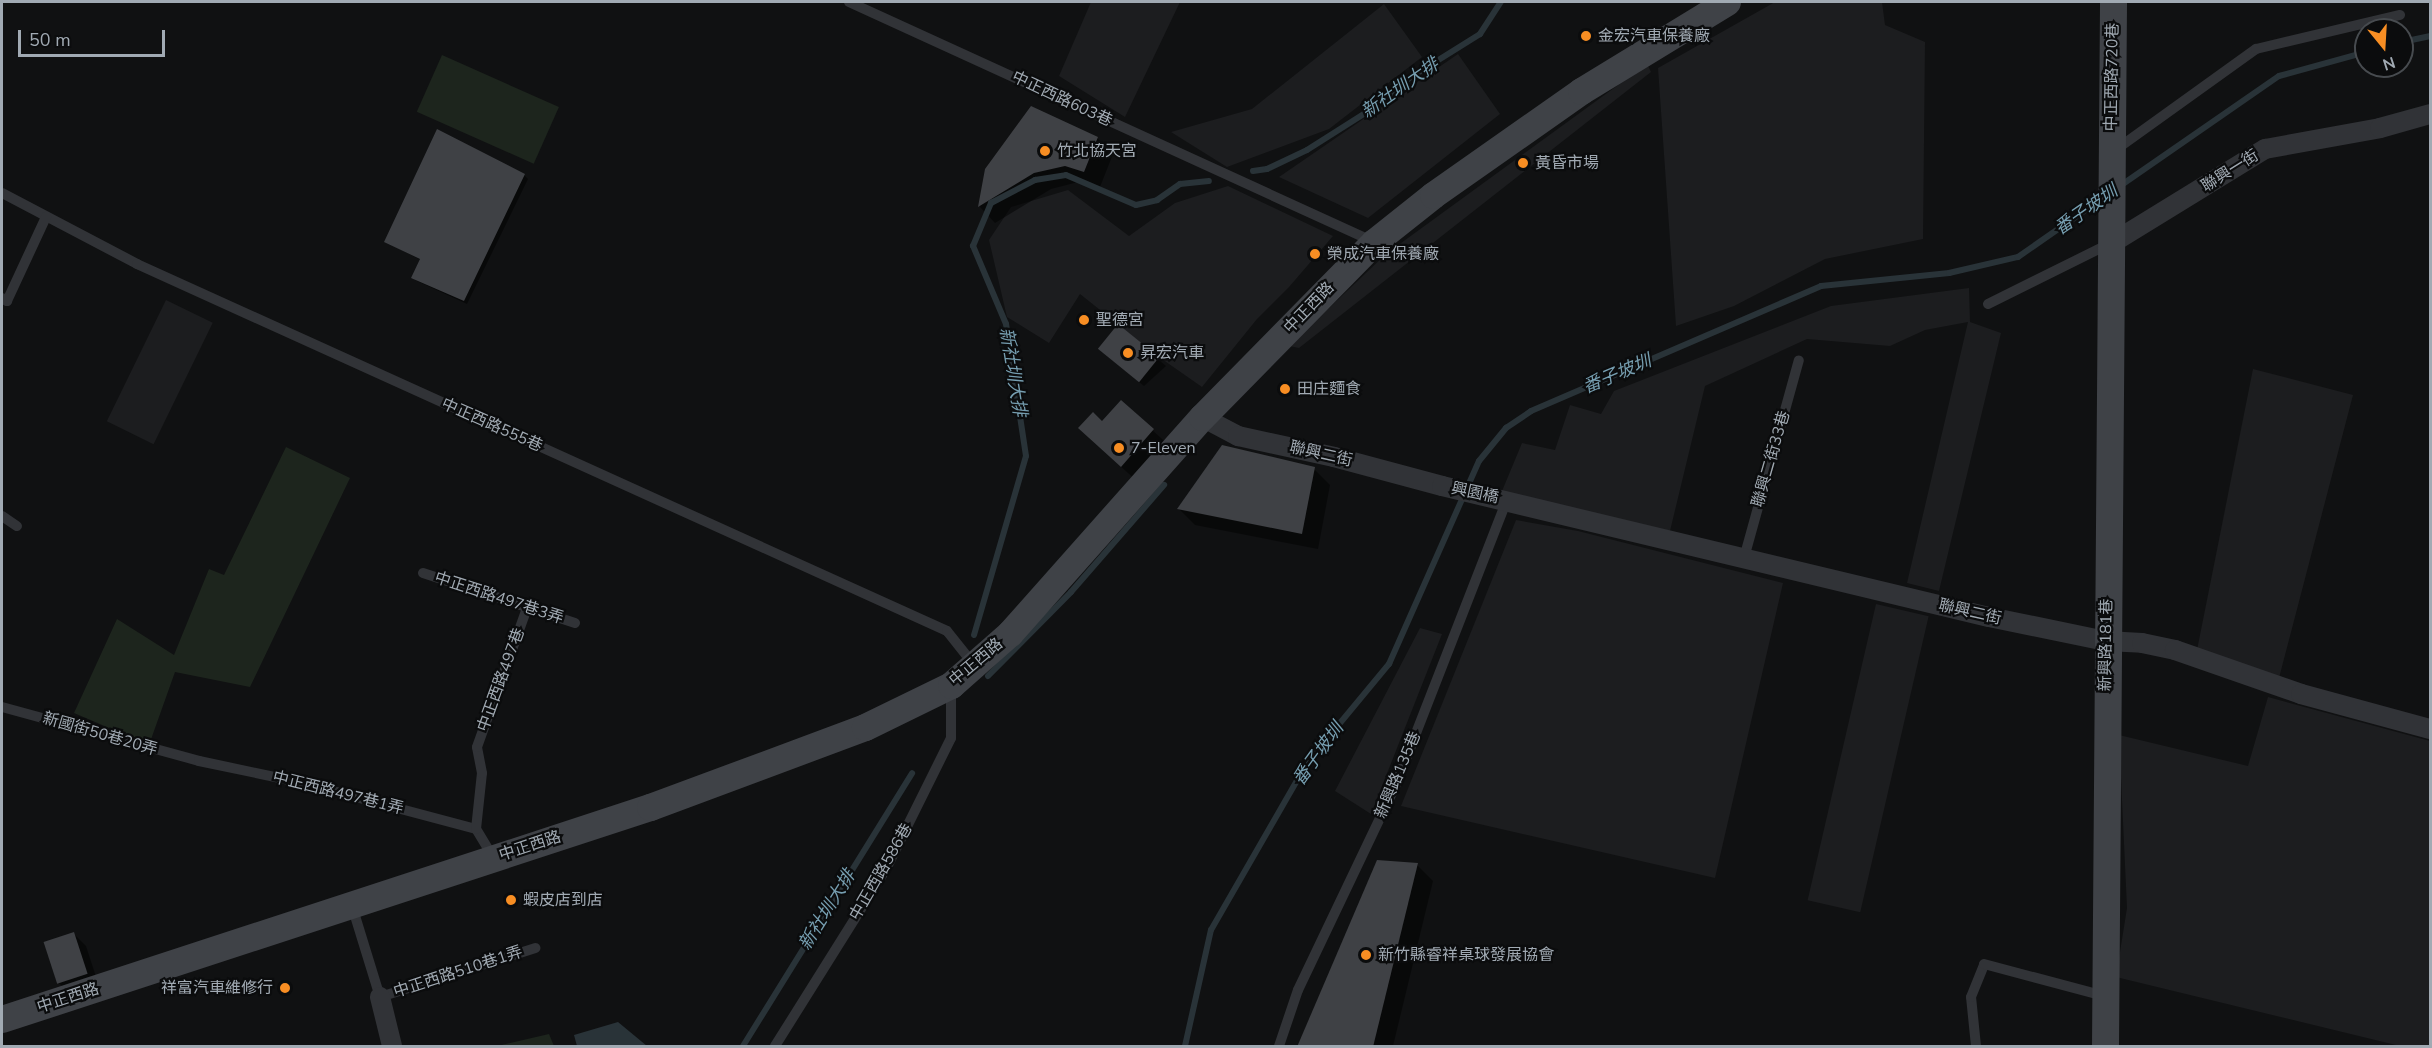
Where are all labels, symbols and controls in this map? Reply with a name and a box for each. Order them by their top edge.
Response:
scale bar [21,18,168,56]
north arrow [2354,18,2414,78]
street label: 中正西路720巷 [2101,22,2123,132]
place label: 金宏汽車保養廠 [1598,26,1710,46]
text: 50 m [29,28,71,52]
marker: 金宏汽車保養廠 [1579,29,1593,43]
text: N [2380,51,2398,76]
water label: 新社圳大排 [1357,53,1443,123]
street label: 中正西路603巷 [1009,67,1115,131]
place label: 竹北協天宮 [1057,141,1137,161]
marker: 竹北協天宮 [1038,144,1052,158]
street label: 聯興一街 [2198,146,2262,196]
place label: 黃昏市場 [1535,153,1599,173]
marker: 黃昏市場 [1516,156,1530,170]
water label: 番子坡圳 [2050,181,2122,239]
place label: 榮成汽車保養廠 [1327,244,1439,264]
marker: 榮成汽車保養廠 [1308,247,1322,261]
street label: 中正西路 [1280,278,1338,338]
place label: 聖德宮 [1096,310,1144,330]
marker: 聖德宮 [1077,313,1091,327]
water label: 新社圳大排 [995,326,1031,418]
place label: 昇宏汽車 [1140,343,1204,363]
marker: 昇宏汽車 [1121,346,1135,360]
water label: 番子坡圳 [1580,350,1654,398]
place label: 田庄麵食 [1297,379,1361,399]
marker: 田庄麵食 [1278,382,1292,396]
street label: 中正西路555巷 [438,394,546,456]
street label: 聯興二街33巷 [1748,409,1794,509]
street label: 聯興二街 [1288,437,1354,471]
place label: 7-Eleven [1131,438,1195,458]
marker: 7-Eleven [1112,441,1126,455]
street label: 興園橋 [1450,479,1500,507]
street label: 中正西路497巷3弄 [432,568,566,628]
street label: 聯興二街 [1937,595,2003,629]
street label: 新興路181巷 [2096,598,2116,692]
street label: 中正西路497巷 [473,626,529,734]
street label: 中正西路 [945,634,1007,690]
street label: 新國街50巷20弄 [40,708,160,760]
water label: 番子坡圳 [1288,719,1348,789]
street label: 新興路135巷 [1371,729,1425,821]
street label: 中正西路497巷1弄 [270,767,406,819]
street label: 中正西路586巷 [845,820,917,924]
street label: 中正西路 [497,827,563,865]
water label: 新社圳大排 [794,866,860,954]
place label: 蝦皮店到店 [523,890,603,910]
marker: 蝦皮店到店 [504,893,518,907]
street label: 中正西路510巷1弄 [391,942,525,1002]
place label: 新竹縣睿祥桌球發展協會 [1378,945,1554,965]
marker: 新竹縣睿祥桌球發展協會 [1359,948,1373,962]
place label: 祥富汽車維修行 [161,978,273,998]
street label: 中正西路 [35,979,101,1017]
marker: 祥富汽車維修行 [278,981,292,995]

